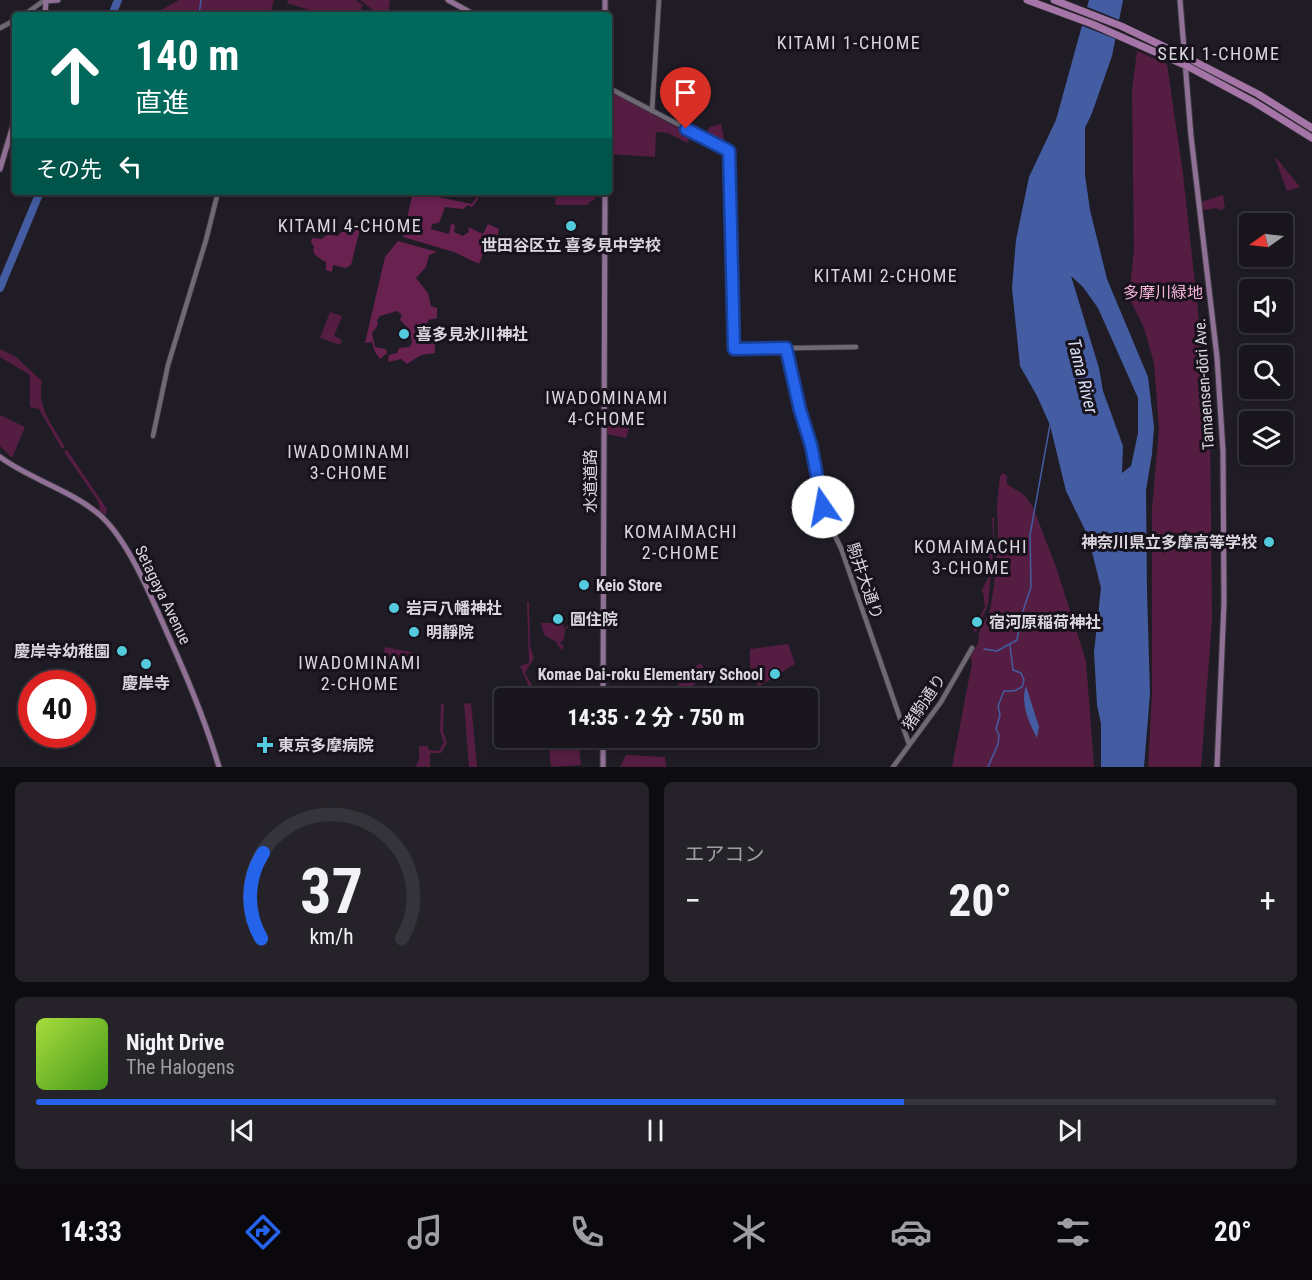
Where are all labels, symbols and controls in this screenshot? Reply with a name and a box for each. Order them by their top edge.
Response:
text: 140 m [135,31,240,80]
district label: KITAMI 1-CHOME [777,32,921,53]
icon: ahead [36,36,114,114]
district label: SEKI 1-CHOME [1158,43,1280,64]
pin [660,67,711,129]
icon: arrive [669,76,702,109]
text: 直進 [135,87,189,119]
icon: left [114,150,147,183]
text: その先 [36,157,102,182]
north arrow [1239,213,1293,267]
map controls [1239,213,1293,465]
district label: KITAMI 4-CHOME [278,215,422,236]
marker: 世田谷区立 喜多見中学校 [564,219,578,233]
place label: 世田谷区立 喜多見中学校 [481,236,661,255]
district label: KITAMI 2-CHOME [814,265,958,286]
button: sound [1239,279,1293,333]
park label: 多摩川緑地 [1123,283,1203,302]
street label: Tamaensen-dōri Ave. [1190,317,1218,451]
place label: 喜多見氷川神社 [416,325,528,344]
marker: 喜多見氷川神社 [397,327,411,341]
water label: Tama River [1064,336,1103,416]
button: search [1239,345,1293,399]
district label: IWADOMINAMI 4-CHOME [545,387,669,429]
button: layers [1239,411,1293,465]
district label: IWADOMINAMI 3-CHOME [287,441,411,483]
street label: 水道道路 [581,449,600,513]
position arrow [791,475,855,539]
district label: KOMAIMACHI 2-CHOME [624,521,738,563]
place label: 神奈川県立多摩高等学校 [1081,533,1257,552]
marker: 神奈川県立多摩高等学校 [1262,535,1276,549]
district label: KOMAIMACHI 3-CHOME [914,536,1028,578]
street label: 駒井大通り [843,540,887,622]
street label: Setagaya Avenue [131,542,195,648]
place label: Keio Store [596,576,662,595]
marker: Keio Store [577,578,591,592]
place label: 岩戸八幡神社 [406,599,502,618]
marker: 岩戸八幡神社 [387,601,401,615]
place label: 圓住院 [570,610,618,629]
marker: 圓住院 [551,612,565,626]
place label: 宿河原稲荷神社 [989,613,1101,632]
marker: 宿河原稲荷神社 [970,615,984,629]
place label: 明靜院 [426,623,474,642]
marker: 明靜院 [407,625,421,639]
place label: 慶岸寺幼稚園 [14,642,110,661]
marker: 慶岸寺幼稚園 [115,644,129,658]
district label: IWADOMINAMI 2-CHOME [298,652,422,694]
marker: 慶岸寺 [139,657,153,671]
place label: Komae Dai-roku Elementary School [538,665,763,684]
marker: Komae Dai-roku Elementary School [768,667,782,681]
speed limit sign: 40 [18,670,96,748]
street label: 猪駒通り [898,670,950,734]
place label: 慶岸寺 [122,674,170,693]
text: 14:35 · 2 分 · 750 m [567,705,745,730]
marker: 東京多摩病院 [256,736,274,754]
place label: 東京多摩病院 [278,736,374,755]
text: エアコン [685,842,765,866]
text: 37 [300,855,363,928]
text: 20° [949,874,1012,927]
text: − [685,881,701,920]
text: + [1260,881,1276,920]
text: km/h [310,924,354,949]
text: Night Drive [126,1030,224,1055]
text: The Halogens [126,1055,235,1079]
icon: previous [226,1114,259,1147]
icon: pause [639,1114,672,1147]
icon: next [1053,1114,1086,1147]
icon: directions [242,1211,284,1253]
icon: music [404,1211,446,1253]
icon: phone [566,1211,608,1253]
icon: climate [728,1211,770,1253]
icon: car [890,1211,932,1253]
icon: filters [1052,1211,1094,1253]
text: 14:33 [60,1216,122,1248]
text: 20° [1214,1216,1252,1248]

